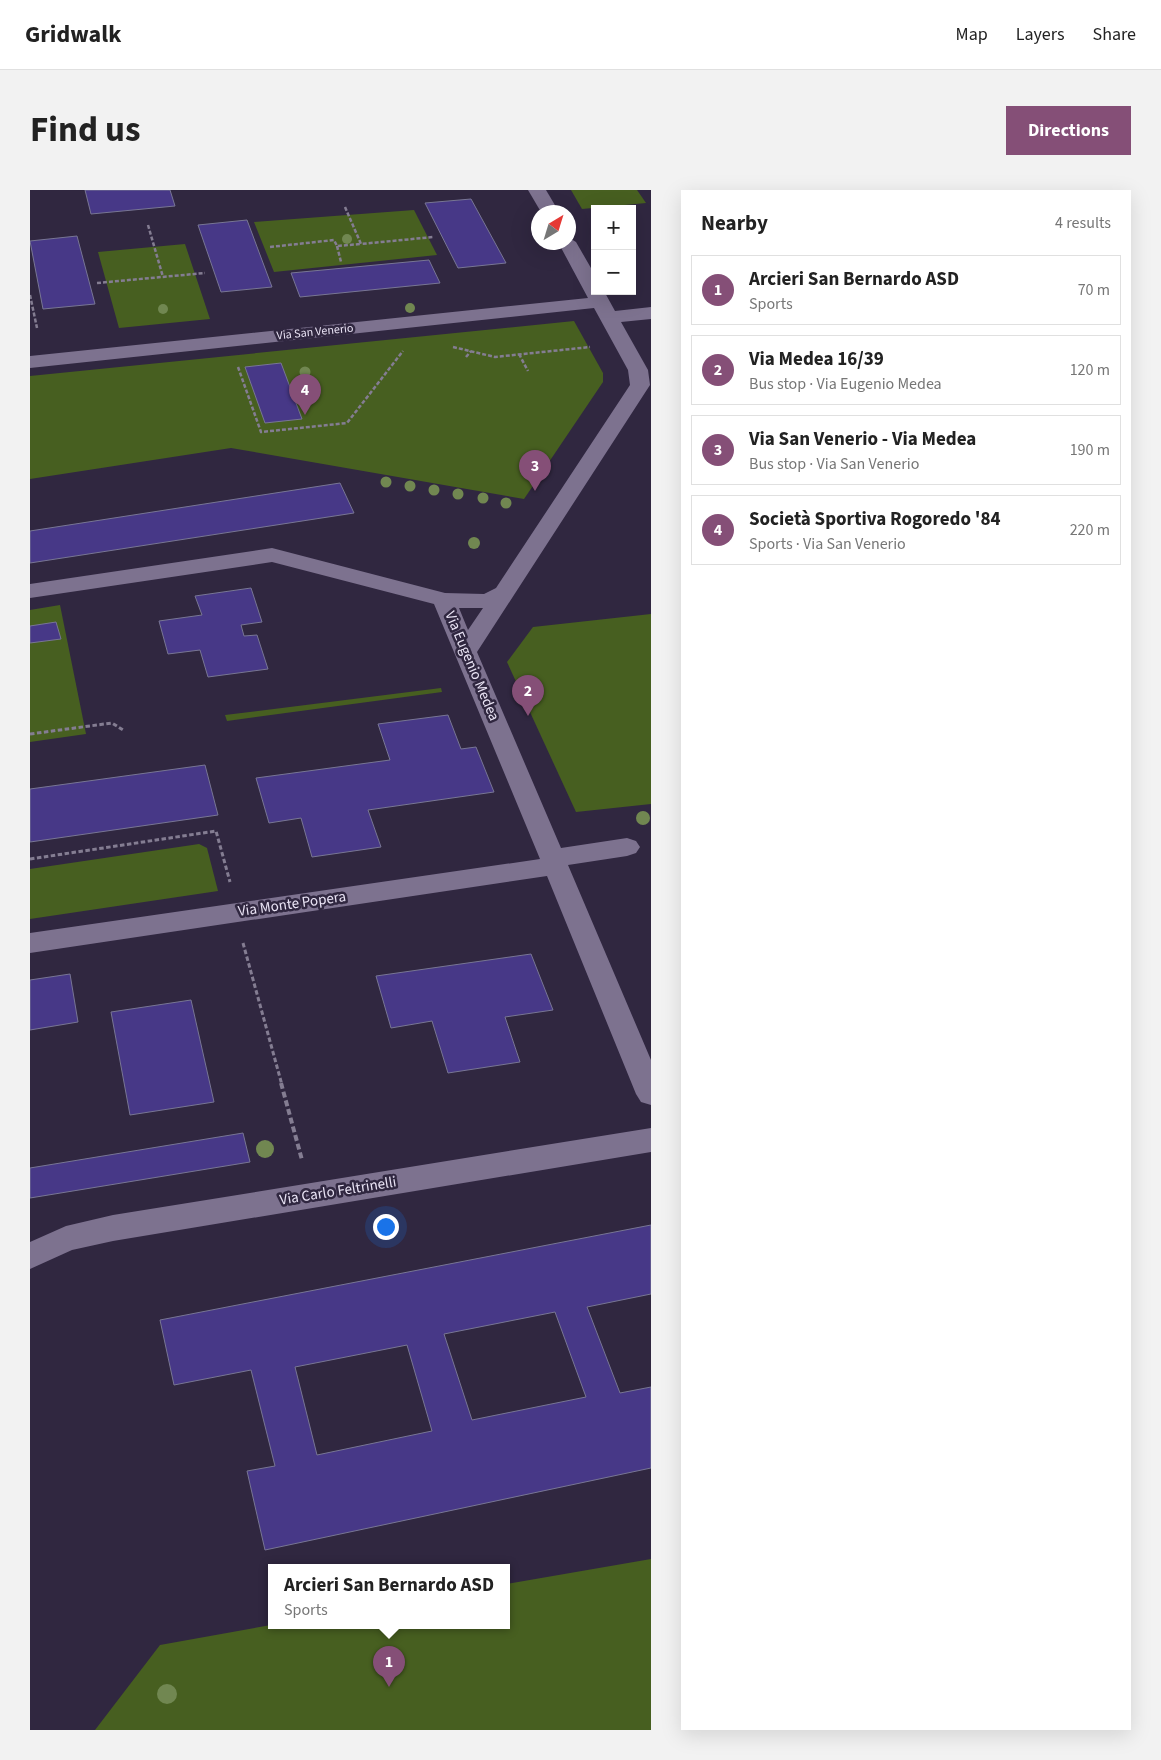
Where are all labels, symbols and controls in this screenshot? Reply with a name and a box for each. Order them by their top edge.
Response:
text: Gridwalk [25,17,121,52]
text: Map [956,22,988,47]
text: Layers [1016,22,1065,47]
text: Share [1093,22,1136,47]
text: Find us [30,105,140,155]
button: Directions [1006,106,1131,155]
north arrow [531,205,576,250]
map controls [591,205,636,295]
button: + [591,205,636,250]
text: Nearby [701,208,768,238]
text: 4 results [1055,212,1111,234]
button: − [591,250,636,295]
text: Arcieri San Bernardo ASD [749,266,959,293]
text: 1 [714,279,722,301]
text: 70 m [1078,279,1110,301]
text: Sports [749,293,793,315]
street label: Via San Venerio [276,320,354,344]
text: Via Medea 16/39 [749,346,884,373]
text: 2 [714,359,722,381]
text: 120 m [1070,359,1110,381]
text: Bus stop · Via Eugenio Medea [749,373,942,395]
pin: 4 [289,374,321,415]
text: Via San Venerio - Via Medea [749,426,976,453]
text: 3 [714,439,722,461]
text: 190 m [1070,439,1110,461]
pin: 3 [519,450,551,491]
text: Bus stop · Via San Venerio [749,453,919,475]
text: Società Sportiva Rogoredo '84 [749,506,1001,533]
text: 4 [714,519,722,541]
text: 220 m [1070,519,1110,541]
text: Sports · Via San Venerio [749,533,906,555]
street label: Via Eugenio Medea [439,608,505,724]
pin: 2 [512,675,544,716]
street label: Via Monte Popera [237,886,347,922]
street label: Via Carlo Feltrinelli [278,1171,398,1211]
your location [373,1214,399,1240]
popup [268,1564,510,1629]
text: Arcieri San Bernardo ASD [284,1572,494,1599]
text: Sports [284,1599,328,1621]
pin: 1 [373,1646,405,1687]

